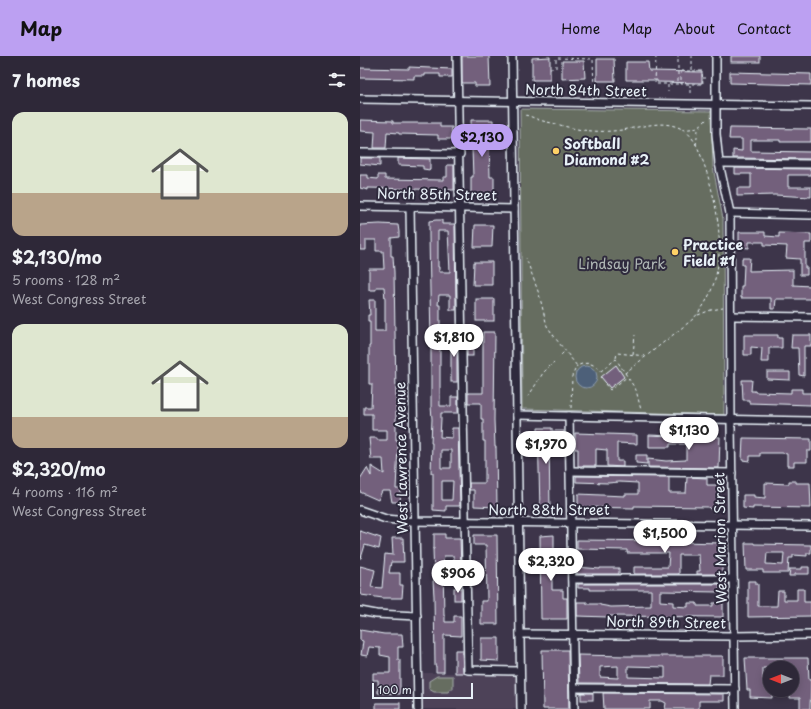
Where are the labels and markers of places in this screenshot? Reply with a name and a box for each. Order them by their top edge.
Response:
pin: $2,130 [449,124,515,158]
place label: Softball Diamond #2 [564,133,649,170]
marker: Softball Diamond #2 [551,146,561,156]
place label: Practice Field #1 [683,234,744,271]
marker: Practice Field #1 [670,247,680,257]
pin: $1,810 [421,324,487,358]
pin: $1,130 [656,417,722,451]
pin: $1,970 [513,431,579,465]
pin: $1,500 [632,520,698,554]
pin: $2,320 [518,548,584,582]
pin: $906 [434,560,482,594]

